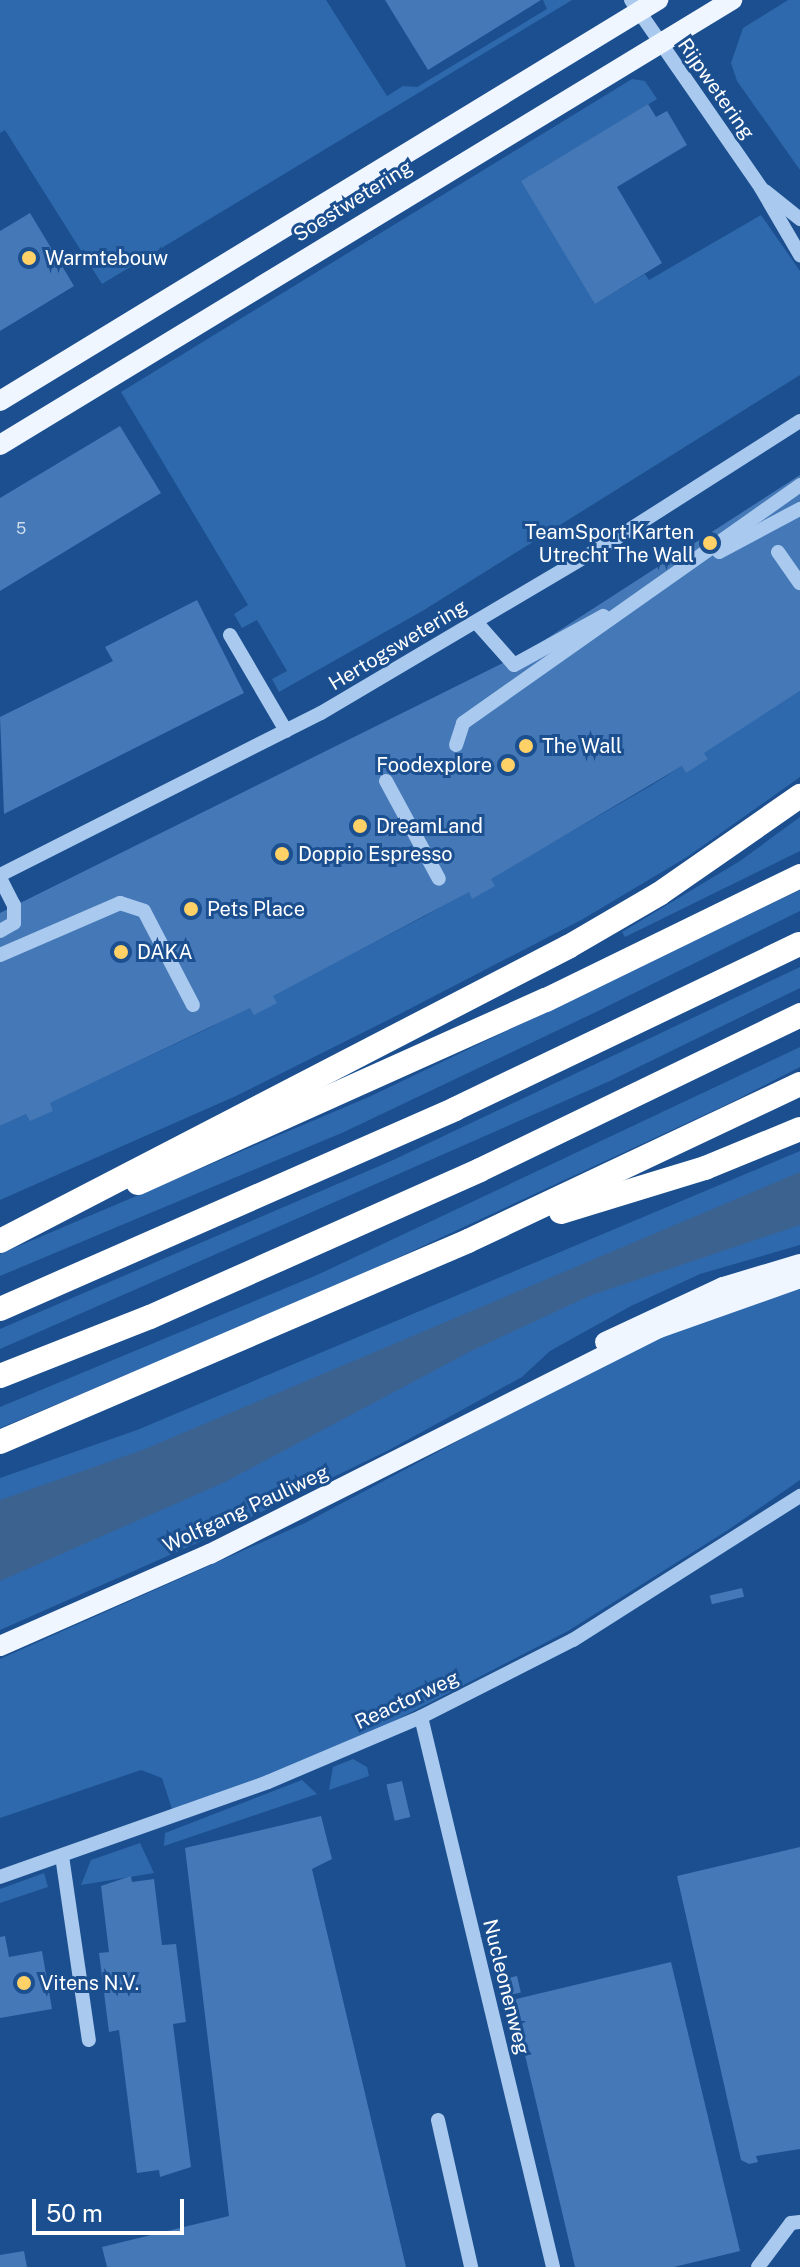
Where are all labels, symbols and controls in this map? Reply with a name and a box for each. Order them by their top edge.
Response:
street label: Rijpwetering [672,34,760,144]
street label: Soestwetering [289,155,417,247]
place label: Warmtebouw [45,246,168,270]
marker: Warmtebouw [20,249,38,267]
house number: 5 [16,519,26,539]
place label: TeamSport Karten Utrecht The Wall [525,520,694,567]
marker: TeamSport Karten Utrecht The Wall [701,534,719,552]
street label: Hertogswetering [325,594,471,696]
place label: The Wall [542,734,623,758]
marker: The Wall [517,737,535,755]
place label: Foodexplore [376,753,492,777]
marker: Foodexplore [499,756,517,774]
place label: DreamLand [376,814,483,838]
marker: DreamLand [351,817,369,835]
place label: Doppio Espresso [298,842,453,866]
marker: Doppio Espresso [273,845,291,863]
place label: Pets Place [207,897,305,921]
marker: Pets Place [182,900,200,918]
place label: DAKA [137,940,193,964]
marker: DAKA [112,943,130,961]
street label: Wolfgang Pauliweg [159,1460,333,1558]
street label: Reactorweg [351,1665,463,1735]
street label: Nucleonenweg [478,1917,534,2057]
place label: Vitens N.V. [40,1971,139,1995]
marker: Vitens N.V. [15,1974,33,1992]
scale bar [36,2183,188,2233]
text: 50 m [46,2199,103,2227]

